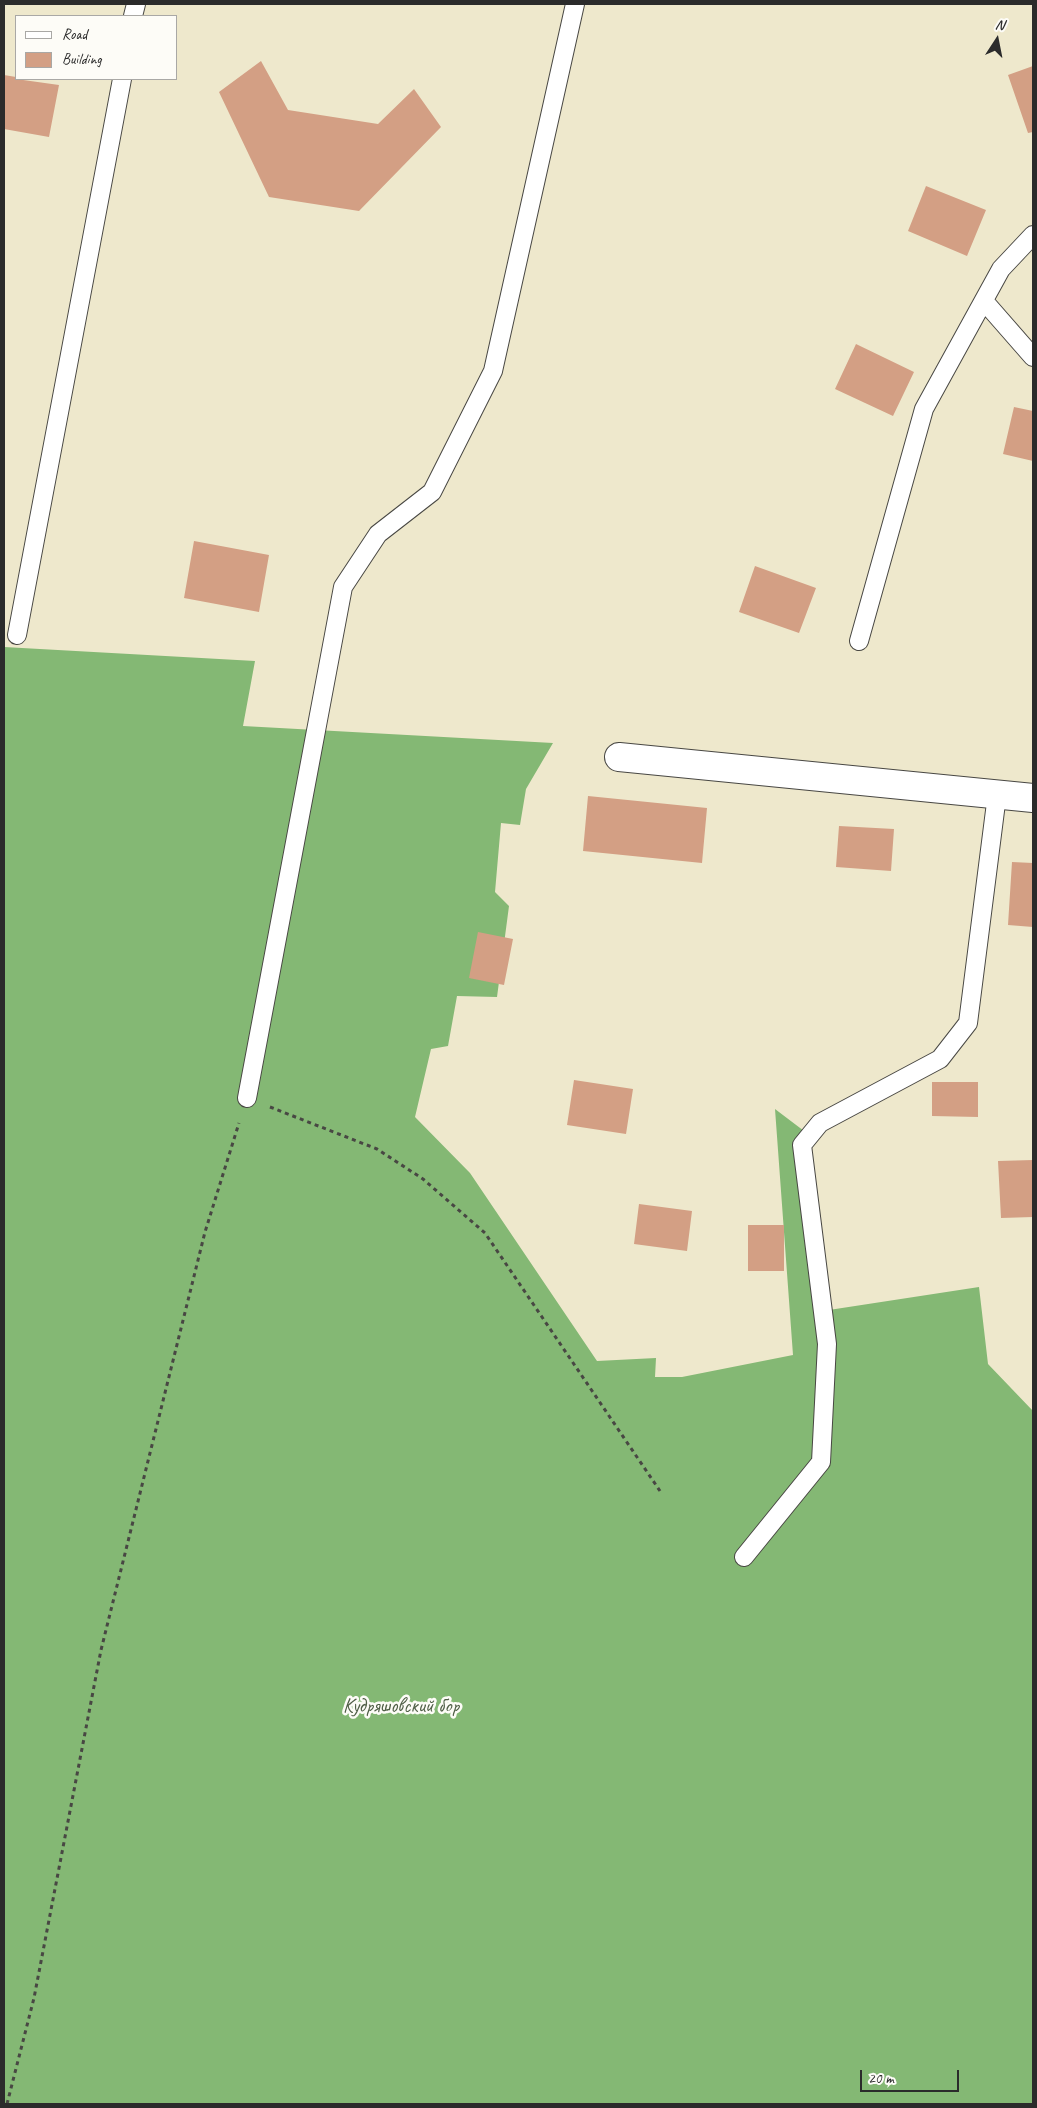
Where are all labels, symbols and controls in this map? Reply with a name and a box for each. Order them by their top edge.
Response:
legend [15,15,178,80]
north arrow [972,15,1022,65]
text: N [994,16,1006,34]
text: Road [62,25,87,44]
text: Building [62,50,101,69]
park label: Кудряшовский бор [343,1695,459,1719]
scale bar [862,2060,961,2092]
text: 20 m [868,2069,894,2088]

